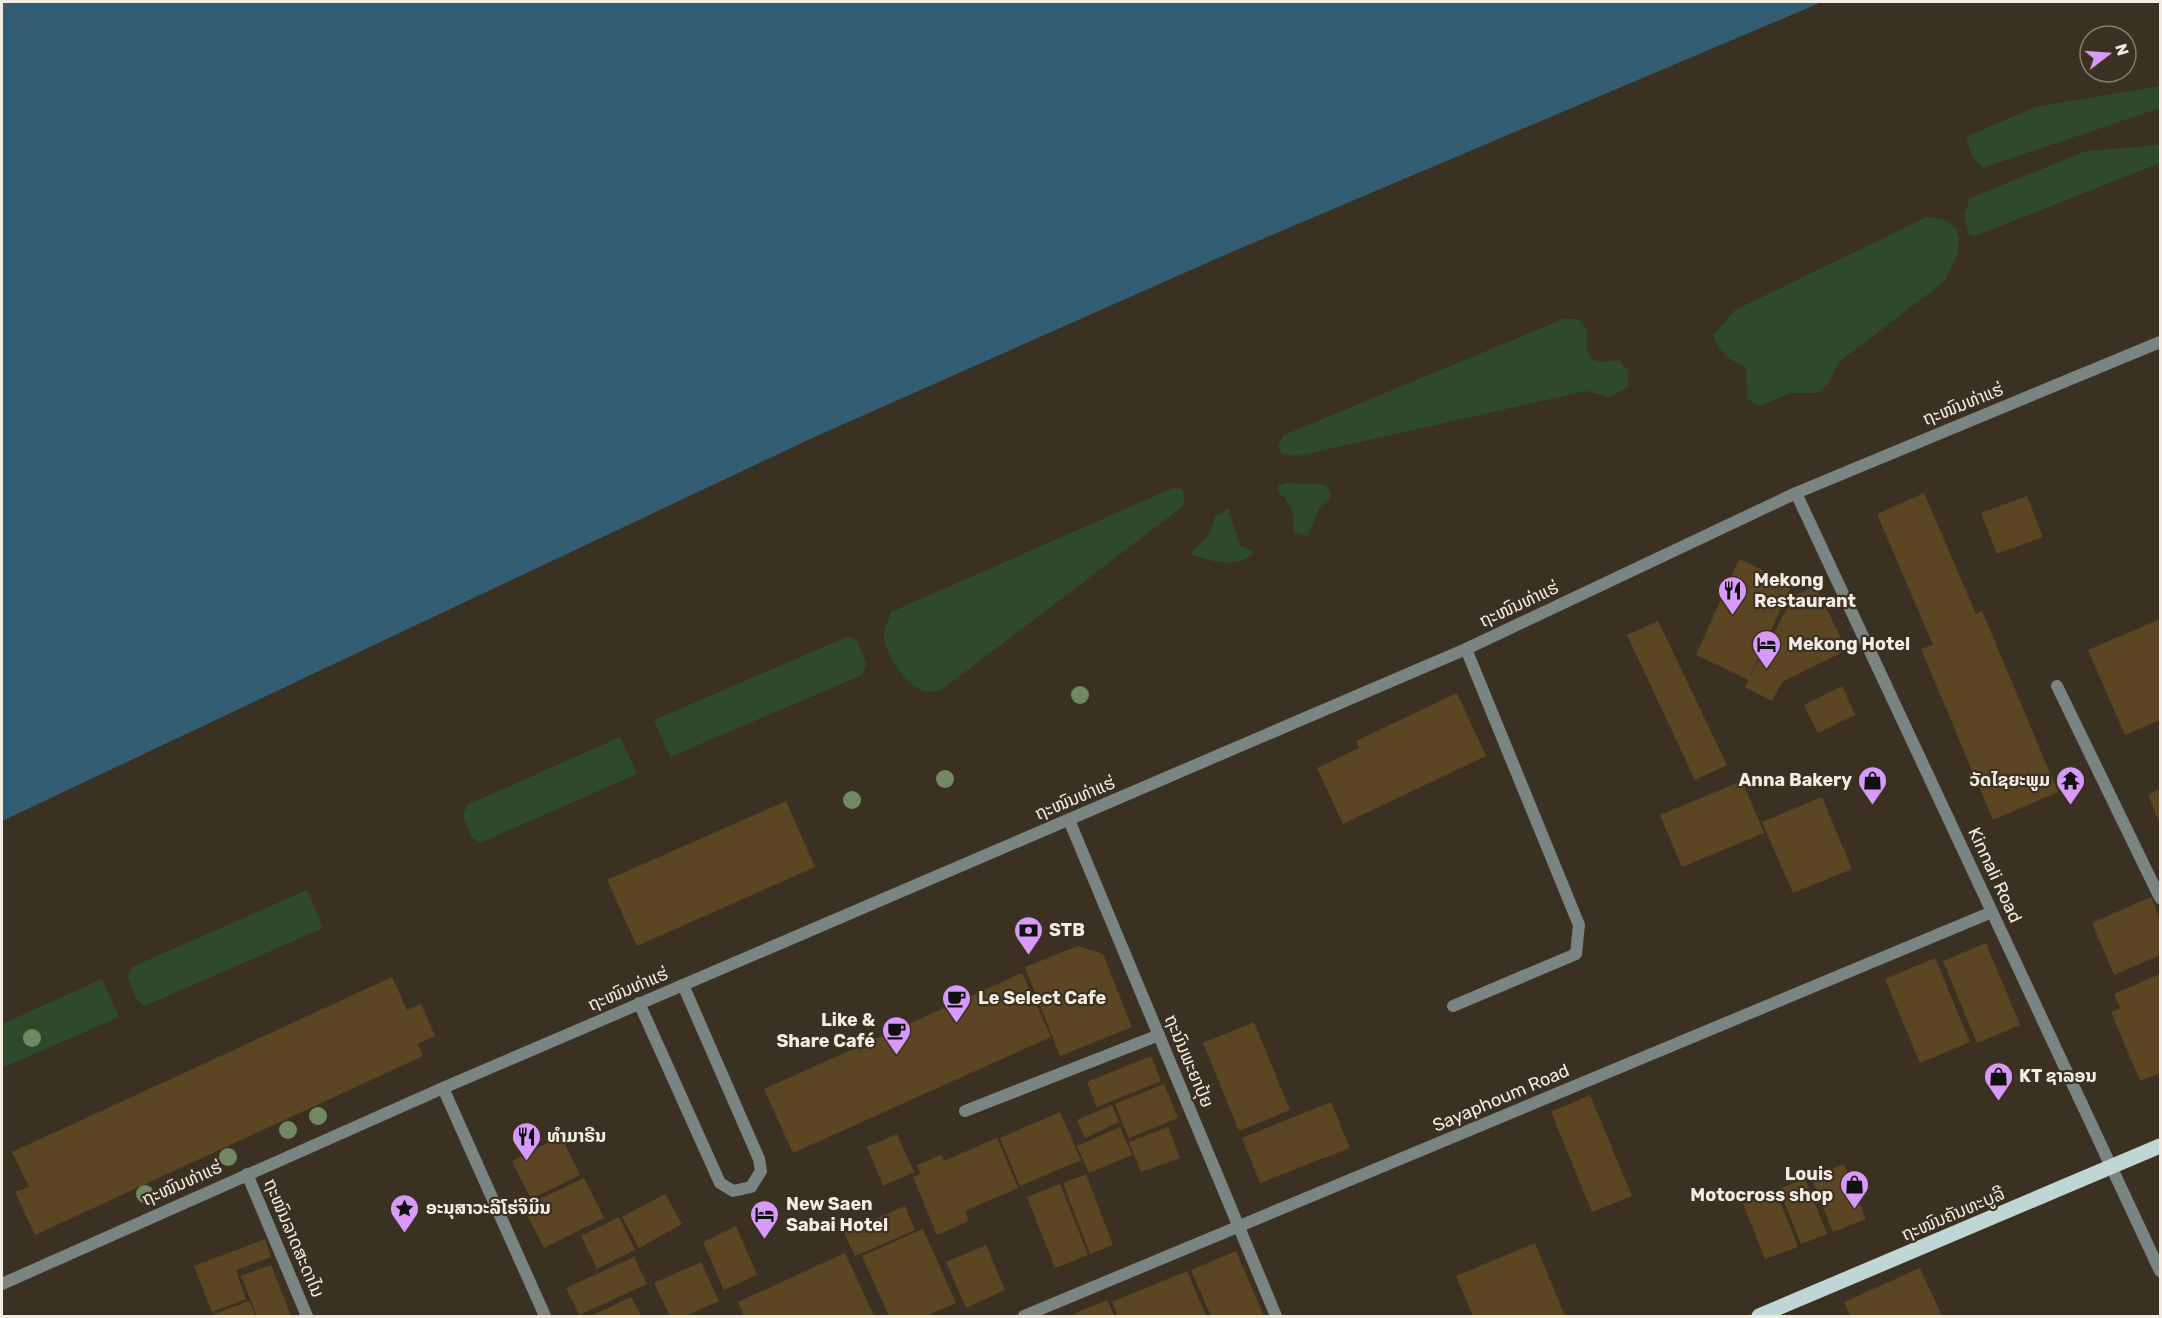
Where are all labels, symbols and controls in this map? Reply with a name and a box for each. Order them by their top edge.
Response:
north arrow [2078,24,2138,84]
text: N [2111,41,2133,58]
street label: ຖະໜົນທ່າແຮ່ [1919,378,2007,430]
place label: Mekong Restaurant [1754,569,1856,612]
restaurant icon: Mekong Restaurant [1717,574,1749,616]
street label: ຖະໜົນທ່າແຮ່ [1476,576,1562,632]
hotel icon: Mekong Hotel [1751,628,1783,670]
place label: Mekong Hotel [1788,633,1910,655]
shop icon: Anna Bakery [1857,764,1889,806]
temple icon: ວັດໄຊຍະພູມ [2055,764,2087,806]
place label: Anna Bakery [1738,769,1852,791]
place label: ວັດໄຊຍະພູມ [1969,769,2050,791]
street label: ຖະໜົນທ່າແຮ່ [1031,771,1119,825]
street label: Kinnali Road [1963,824,2027,926]
bank icon: STB [1012,914,1044,956]
place label: STB [1049,919,1085,941]
street label: ຖະໜົນທ່າແຮ່ [584,962,672,1016]
cafe icon: Le Select Cafe [941,982,973,1024]
place label: Le Select Cafe [978,987,1107,1009]
place label: Like & Share Café [776,1009,876,1052]
street label: ຖະນົນພະຍາປຸ້ຍ [1160,1011,1218,1111]
cafe icon: Like & Share Café [880,1014,912,1056]
street label: Sayaphoum Road [1429,1059,1573,1137]
shop icon: KT ຊາລອນ [1982,1060,2014,1102]
place label: KT ຊາລອນ [2019,1065,2097,1087]
restaurant icon: ທຳມາຣີນ [510,1120,542,1162]
place label: ທຳມາຣີນ [547,1125,606,1147]
street label: ຖະໜົນທ່າແຮ່ [138,1156,226,1210]
place label: Louis Motocross shop [1690,1163,1833,1206]
shop icon: Louis Motocross shop [1838,1168,1870,1210]
street label: ຖະໜົນລາດສະດາໄນ [259,1175,329,1301]
street label: ຖະໜົນຄັນທະບູລີ [1898,1182,2009,1247]
place icon: ອະນຸສາວະລີໂຮ່ຈິມິນ [389,1192,421,1234]
place label: New Saen Sabai Hotel [786,1193,888,1236]
place label: ອະນຸສາວະລີໂຮ່ຈິມິນ [426,1197,551,1219]
hotel icon: New Saen Sabai Hotel [749,1198,781,1240]

